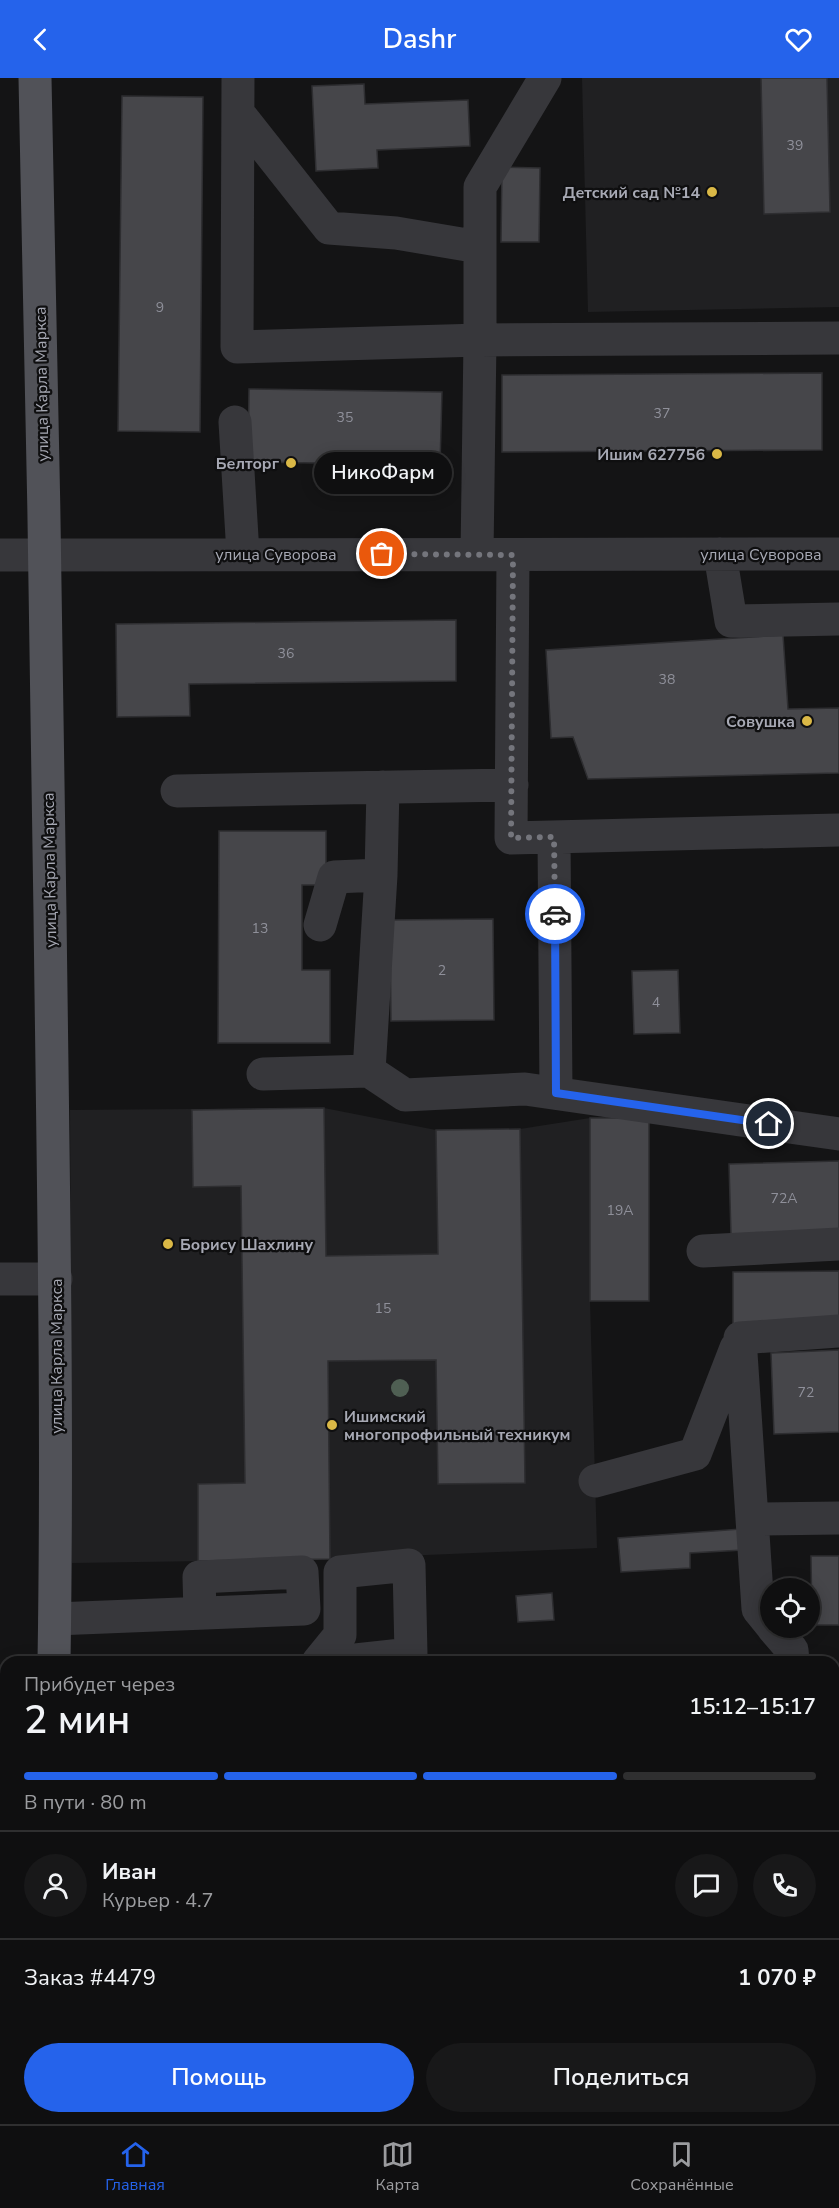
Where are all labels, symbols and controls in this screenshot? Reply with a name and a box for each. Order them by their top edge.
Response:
text: Dashr [383,21,456,58]
icon: back [24,23,57,56]
icon: heart [782,23,815,56]
house number: 39 [787,136,803,155]
place label: Детский сад №14 [563,182,700,204]
marker: Детский сад №14 [705,185,719,199]
house number: 9 [156,298,164,317]
street label: улица Карла Маркса [30,306,54,462]
house number: 37 [654,404,670,423]
house number: 35 [337,408,353,427]
place label: Ишим 627756 [597,444,705,466]
marker: Ишим 627756 [710,447,724,461]
callout: НикоФарм [313,452,451,494]
place label: Белторг [216,453,280,475]
marker: Белторг [284,456,298,470]
text: НикоФарм [331,459,435,486]
pin [356,528,407,579]
icon: bag [365,537,398,570]
street label: улица Суворова [215,544,337,566]
street label: улица Суворова [700,544,822,566]
house number: 36 [278,644,294,663]
house number: 38 [659,670,675,689]
place label: Совушка [726,711,795,733]
marker: Совушка [800,714,814,728]
street label: улица Карла Маркса [38,792,62,948]
courier [525,884,585,944]
icon: car [539,898,572,931]
house number: 13 [252,919,268,938]
house number: 2 [438,961,446,980]
house number: 4 [652,993,660,1012]
pin [743,1098,794,1149]
icon: home [752,1107,785,1140]
house number: 72А [770,1189,798,1208]
house number: 19А [606,1201,634,1220]
place label: Борису Шахлину [180,1234,313,1256]
marker: Борису Шахлину [161,1237,175,1251]
street label: улица Карла Маркса [46,1278,68,1434]
house number: 15 [375,1299,391,1318]
house number: 72 [798,1383,814,1402]
place label: Ишимский многопрофильный техникум [344,1406,571,1446]
marker: Ишимский многопрофильный техникум [325,1418,339,1432]
map controls [760,1578,820,1638]
button: locate [760,1578,820,1638]
text: Прибудет через [24,1671,175,1698]
text: 15:12–15:17 [689,1692,816,1722]
text: 2 мин [24,1694,130,1747]
text: В пути · 80 m [24,1789,147,1816]
button: person [24,1854,87,1917]
button: chat [675,1854,738,1917]
button: phone [753,1854,816,1917]
text: Иван [102,1857,157,1887]
text: Курьер · 4.7 [102,1887,214,1914]
text: Заказ #4479 [24,1963,156,1993]
text: 1 070 ₽ [738,1963,816,1993]
button: Помощь [24,2043,414,2112]
button: Поделиться [426,2043,816,2112]
tab: Главная [105,2138,165,2196]
tab: Карта [376,2138,420,2196]
tab: Сохранённые [630,2138,734,2196]

